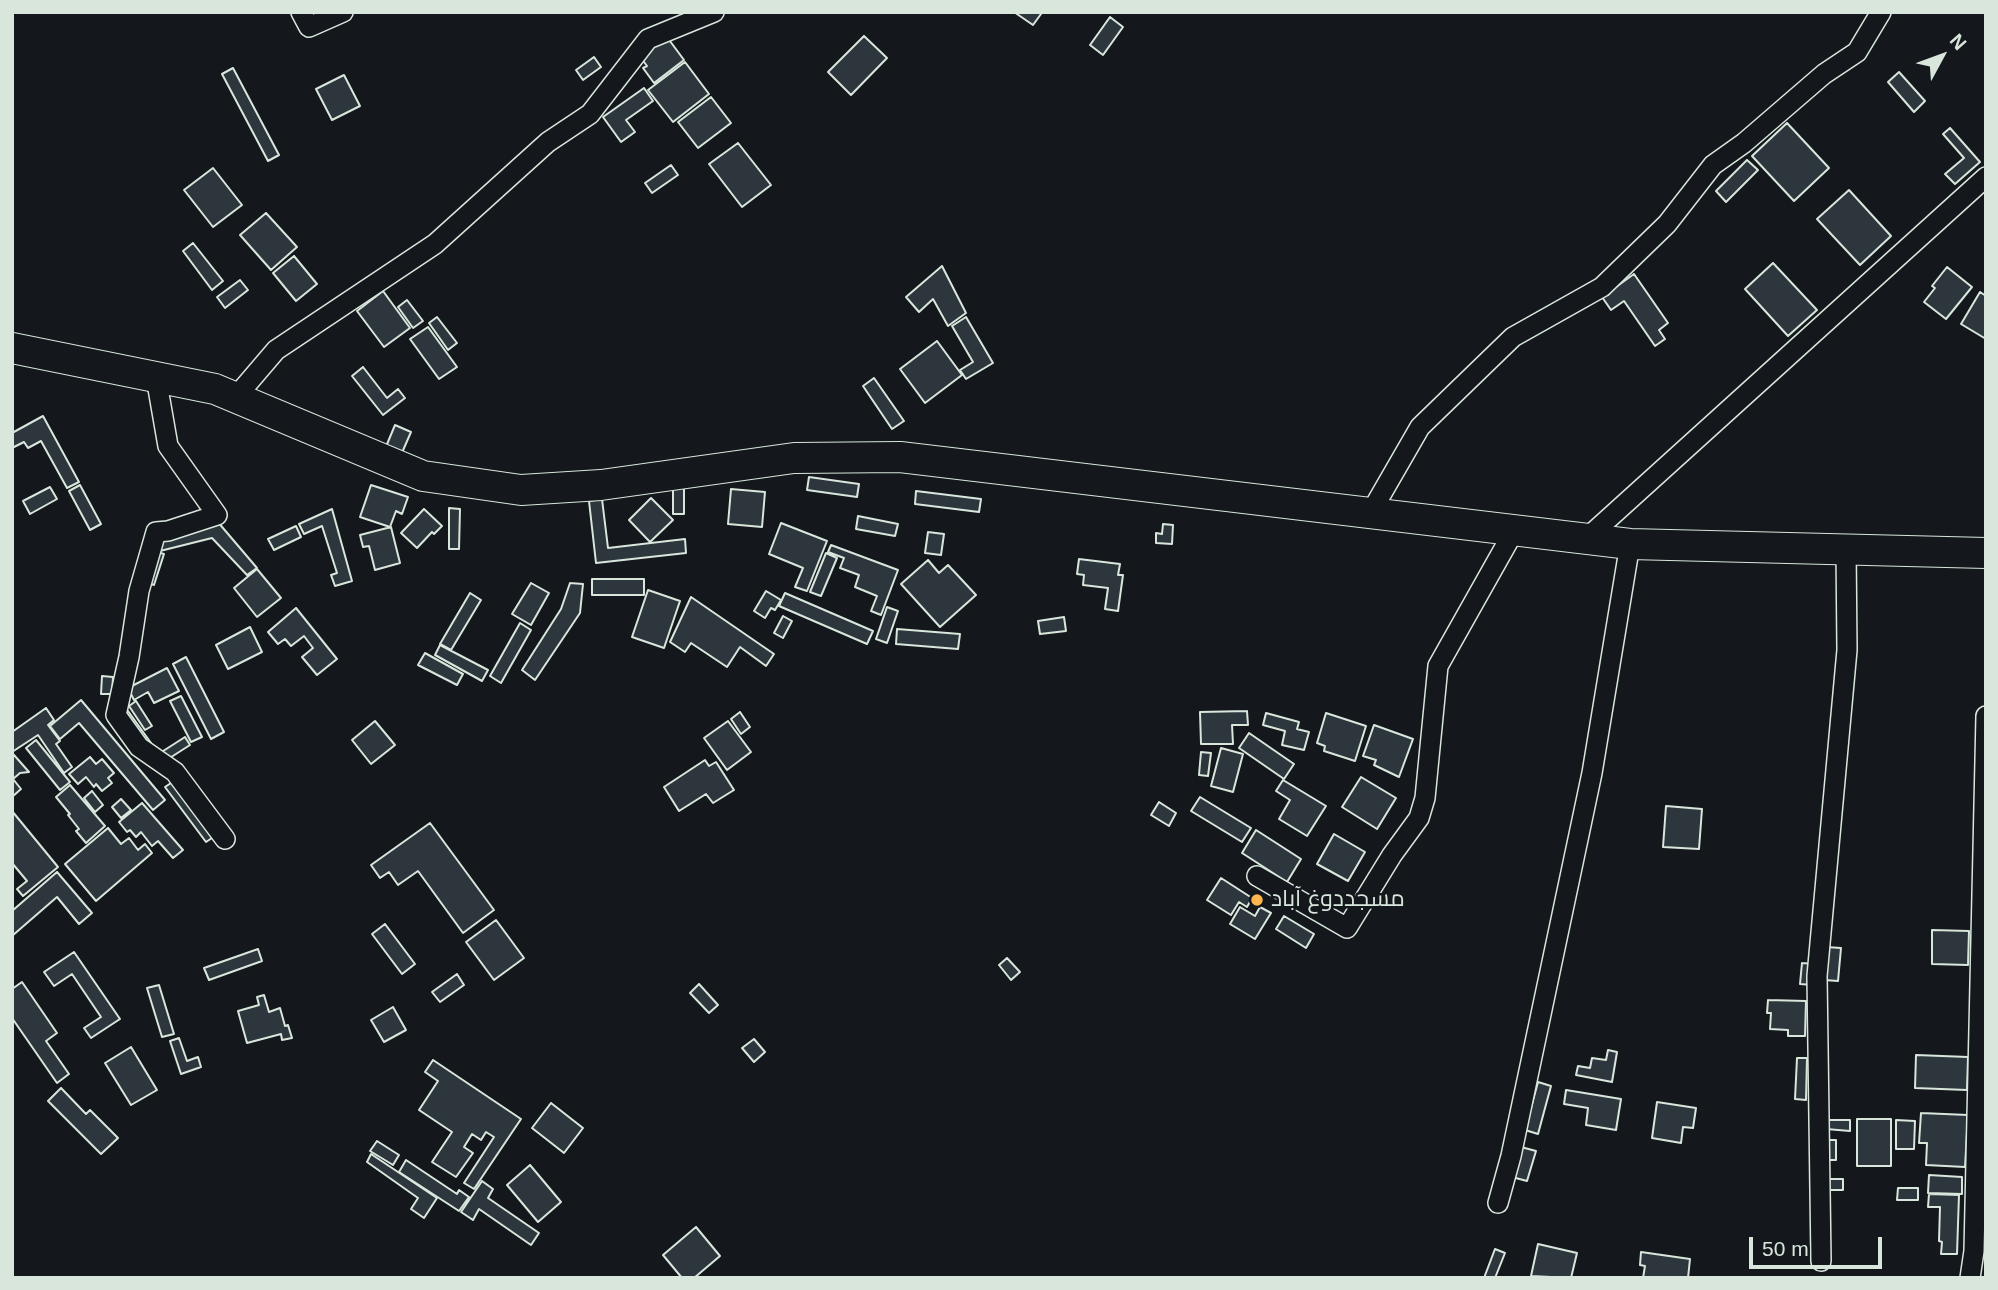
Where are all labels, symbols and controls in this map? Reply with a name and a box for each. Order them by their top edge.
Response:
north arrow [1907,21,1977,91]
text: N [1946,30,1971,54]
place label: مسجددوغ آباد [1271,886,1405,914]
marker: مسجددوغ آباد [1249,892,1265,908]
scale bar [1753,1224,1886,1268]
text: 50 m [1762,1237,1809,1260]

